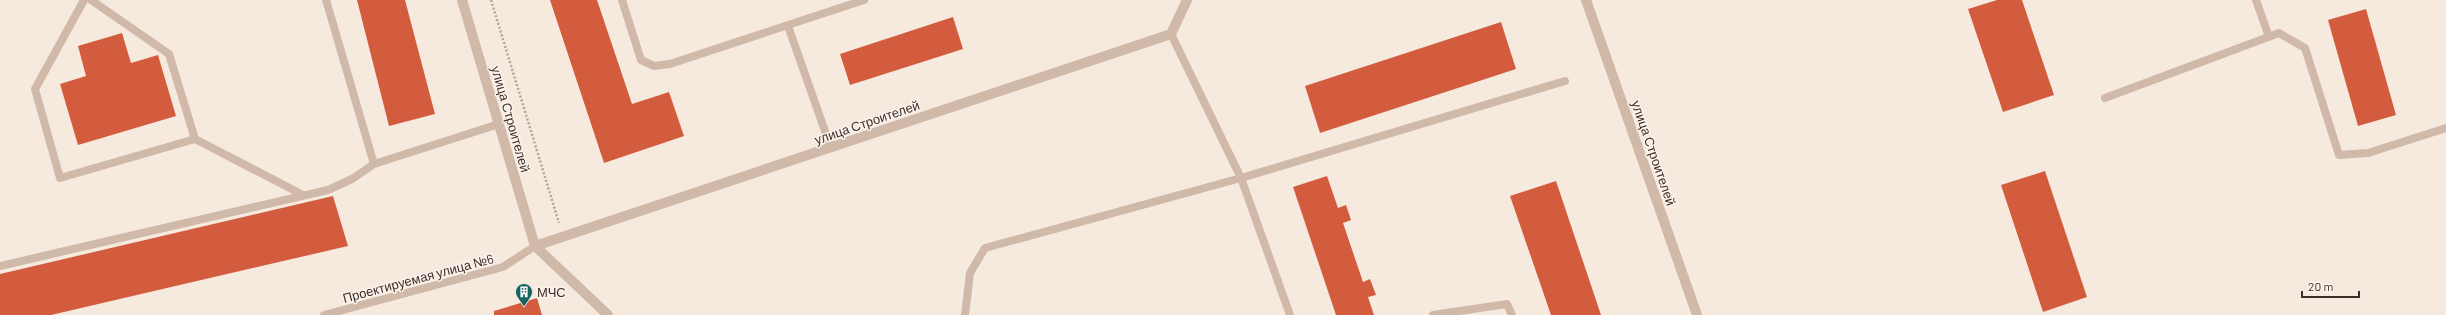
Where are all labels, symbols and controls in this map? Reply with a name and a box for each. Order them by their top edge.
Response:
street label: улица Строителей [488,64,534,174]
street label: улица Строителей [812,97,922,147]
street label: улица Строителей [1629,98,1679,208]
street label: Проектируемая улица №6 [341,250,495,306]
scale bar [2302,273,2359,299]
text: 20 m [2308,279,2334,293]
building icon: МЧС [514,282,534,307]
place label: МЧС [537,284,566,300]

